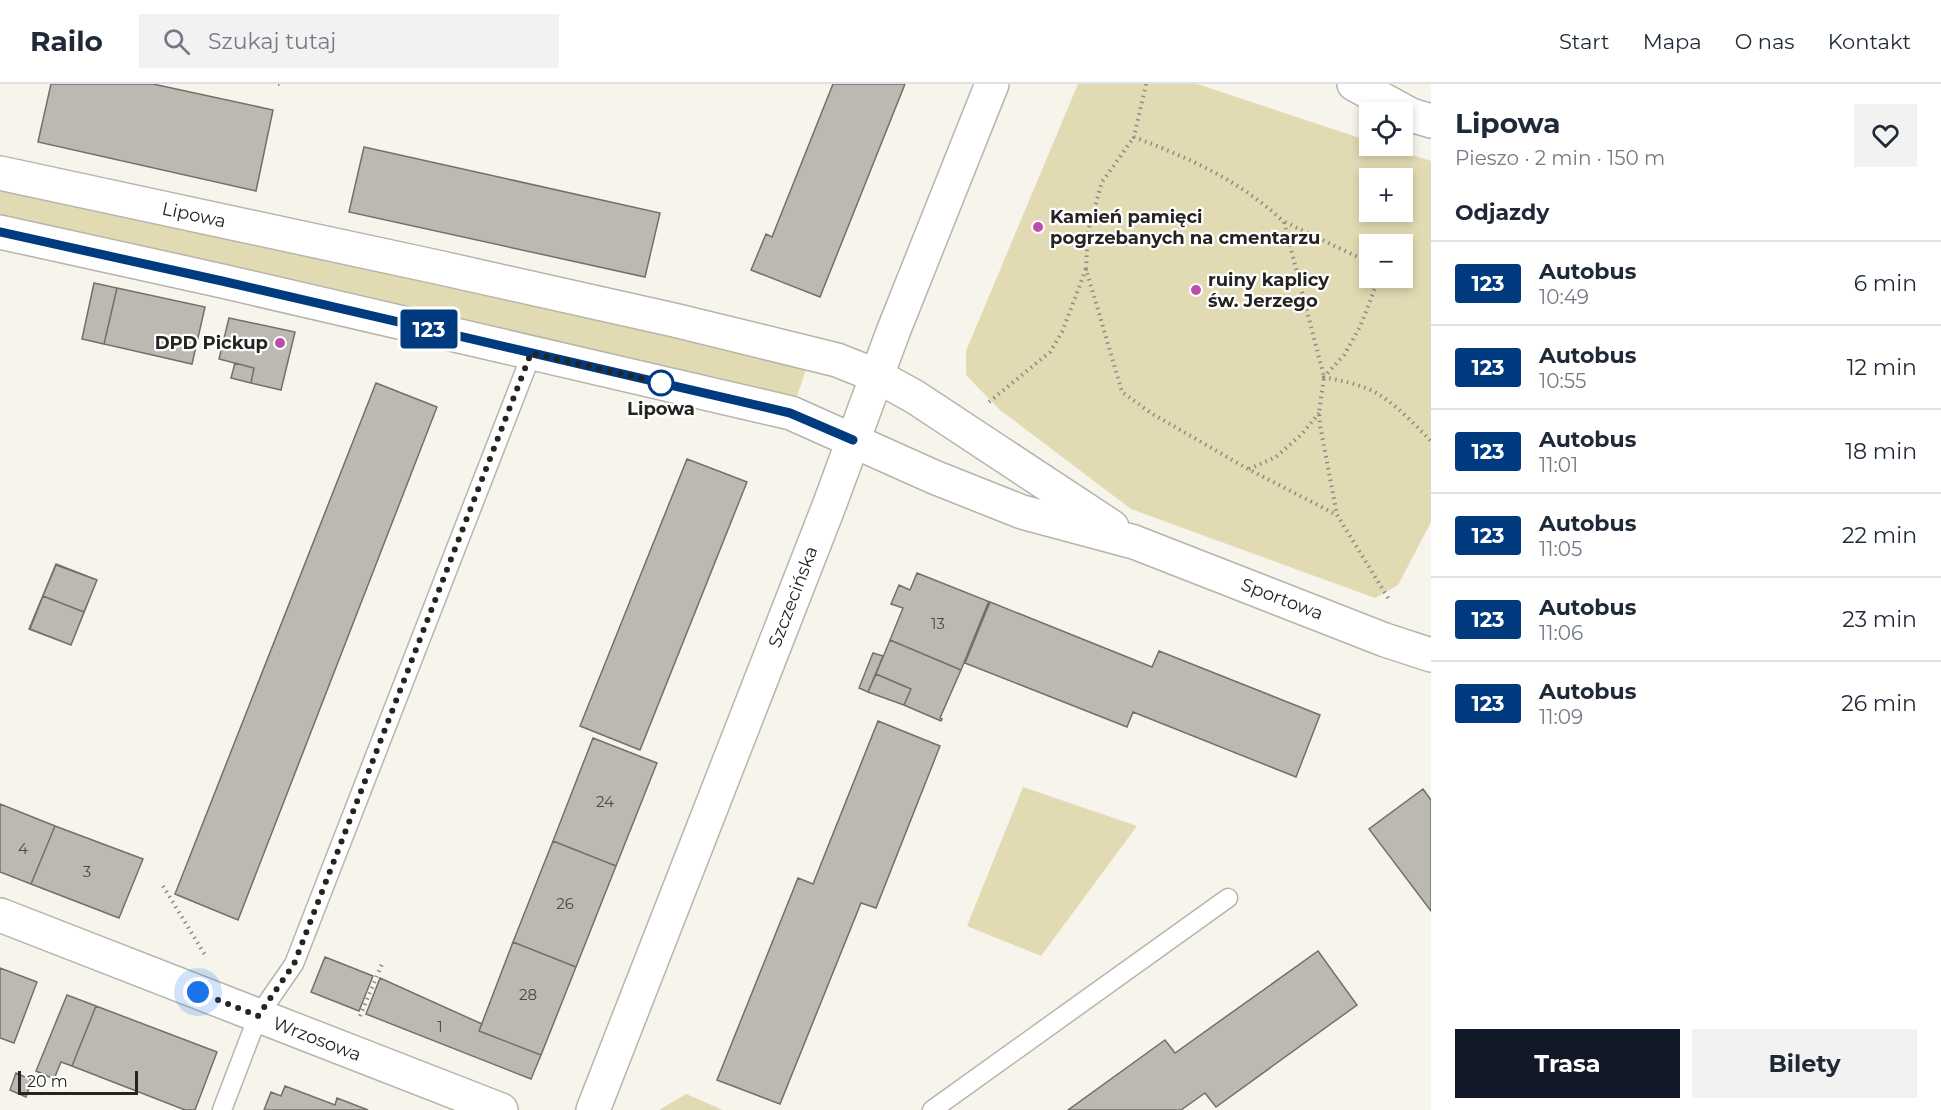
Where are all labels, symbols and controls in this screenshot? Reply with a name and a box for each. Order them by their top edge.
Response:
search box [139,14,559,68]
text: Railo [30,24,103,58]
icon: search [160,25,193,58]
text: Szukaj tutaj [208,28,336,55]
text: Start [1559,29,1610,54]
text: Mapa [1643,29,1702,54]
text: O nas [1735,29,1795,54]
text: Kontakt [1828,29,1911,54]
map controls [1359,102,1413,288]
button: locate [1359,102,1413,156]
button: heart [1854,104,1917,167]
text: Lipowa [1455,106,1560,140]
text: Pieszo · 2 min · 150 m [1455,146,1665,170]
button: + [1359,168,1413,222]
street label: Lipowa [160,198,228,232]
text: Odjazdy [1455,199,1549,226]
place label: Kamień pamięci pogrzebanych na cmentarzu [1050,206,1320,249]
marker: Kamień pamięci pogrzebanych na cmentarzu [1031,220,1045,234]
button: − [1359,234,1413,288]
text: Autobus [1539,258,1636,285]
place label: ruiny kaplicy św. Jerzego [1208,269,1329,312]
text: 6 min [1854,270,1917,297]
text: 123 [1471,271,1505,296]
marker: ruiny kaplicy św. Jerzego [1189,283,1203,297]
text: 10:49 [1539,285,1589,309]
line badge: 123 [394,310,464,348]
text: 123 [412,317,446,342]
place label: DPD Pickup [155,332,268,354]
marker: DPD Pickup [273,336,287,350]
text: Autobus [1539,342,1636,369]
text: 12 min [1847,354,1917,381]
text: 123 [1471,355,1505,380]
text: 10:55 [1539,369,1586,393]
marker: Lipowa [648,370,674,396]
place label: Lipowa [627,398,695,420]
text: Autobus [1539,426,1636,453]
text: 18 min [1845,438,1917,465]
text: 123 [1471,439,1505,464]
text: 11:01 [1539,453,1578,477]
text: Autobus [1539,510,1636,537]
text: 22 min [1842,522,1917,549]
text: 123 [1471,523,1505,548]
text: 11:05 [1539,537,1582,561]
street label: Szczecińska [764,543,822,651]
street label: Sportowa [1238,573,1326,625]
text: Autobus [1539,594,1636,621]
text: 23 min [1842,606,1917,633]
text: 123 [1471,607,1505,632]
house number: 13 [931,614,945,633]
text: 11:06 [1539,621,1583,645]
text: Autobus [1539,678,1636,705]
text: 26 min [1841,690,1917,717]
text: 123 [1471,691,1505,716]
text: 11:09 [1539,705,1583,729]
house number: 24 [596,792,614,811]
house number: 4 [18,839,28,858]
house number: 3 [83,862,91,881]
house number: 26 [556,894,574,913]
your location [183,977,213,1007]
house number: 28 [519,985,537,1004]
street label: Wrzosowa [270,1012,364,1066]
house number: 1 [437,1017,443,1036]
button: Trasa [1455,1029,1680,1098]
button: Bilety [1692,1029,1917,1098]
scale bar [18,1068,138,1096]
text: 20 m [27,1072,68,1091]

